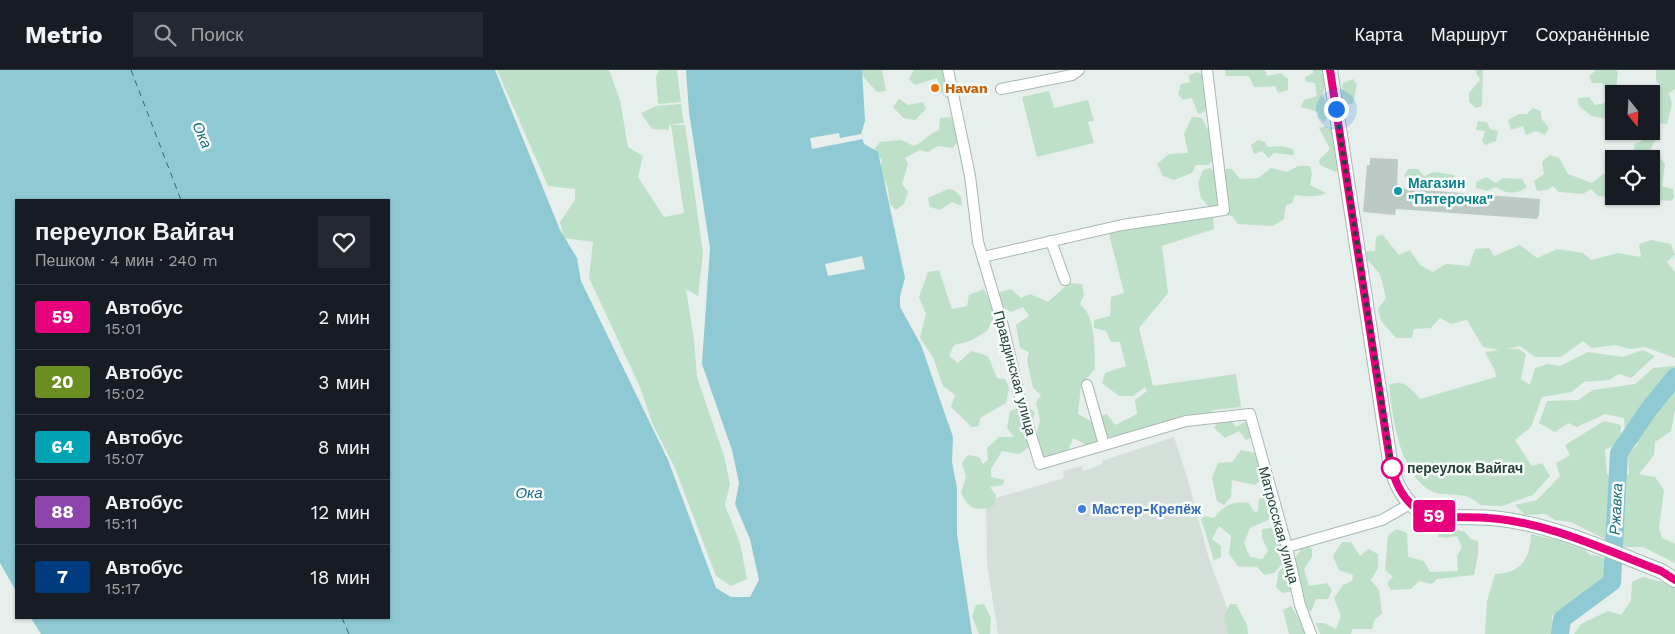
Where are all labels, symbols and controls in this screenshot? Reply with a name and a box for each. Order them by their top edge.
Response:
search box [133,12,483,57]
text: Metrio [25,21,103,49]
icon: search [151,21,179,49]
text: Поиск [191,23,243,46]
text: Карта [1355,24,1403,45]
text: Маршрут [1431,24,1507,45]
text: Сохранённые [1535,24,1650,45]
place label: Havan [945,80,988,96]
marker: Havan [929,82,941,94]
north arrow [1605,85,1660,140]
map controls [1605,85,1660,205]
your location [1324,97,1349,122]
water label: Ока [188,119,216,151]
button: locate [1605,150,1660,205]
place label: Магазин "Пятерочка" [1408,175,1493,207]
marker: Магазин "Пятерочка" [1392,185,1404,197]
button: heart [318,216,370,268]
text: переулок Вайгач [35,218,235,246]
text: Пешком · 4 мин · 240 m [35,251,218,270]
text: Автобус [105,296,183,319]
text: 59 [52,306,73,327]
text: 2 мин [318,306,370,329]
street label: Правдинская улица [991,309,1039,437]
text: 15:01 [105,319,141,338]
text: Автобус [105,361,183,384]
text: 20 [51,371,74,392]
text: 3 мин [318,371,370,394]
text: 15:02 [105,384,145,403]
text: Автобус [105,426,183,449]
text: 64 [51,436,74,457]
text: 8 мин [318,436,370,459]
text: 15:07 [105,449,144,468]
marker: переулок Вайгач [1381,457,1403,479]
place label: переулок Вайгач [1407,460,1523,476]
street label: Матросская улица [1256,465,1302,585]
water label: Ржавка [1606,483,1626,535]
water label: Ока [515,484,543,502]
text: Автобус [105,491,183,514]
line badge: 59 [1412,500,1456,532]
text: 88 [51,501,74,522]
text: 12 мин [311,501,370,524]
place label: Мастер-Крепёж [1092,501,1202,517]
marker: Мастер-Крепёж [1076,503,1088,515]
text: 59 [1423,505,1445,526]
text: 15:11 [105,514,138,533]
text: Автобус [105,556,183,579]
text: 7 [57,566,68,587]
text: 18 мин [310,566,370,589]
text: 15:17 [105,579,141,598]

